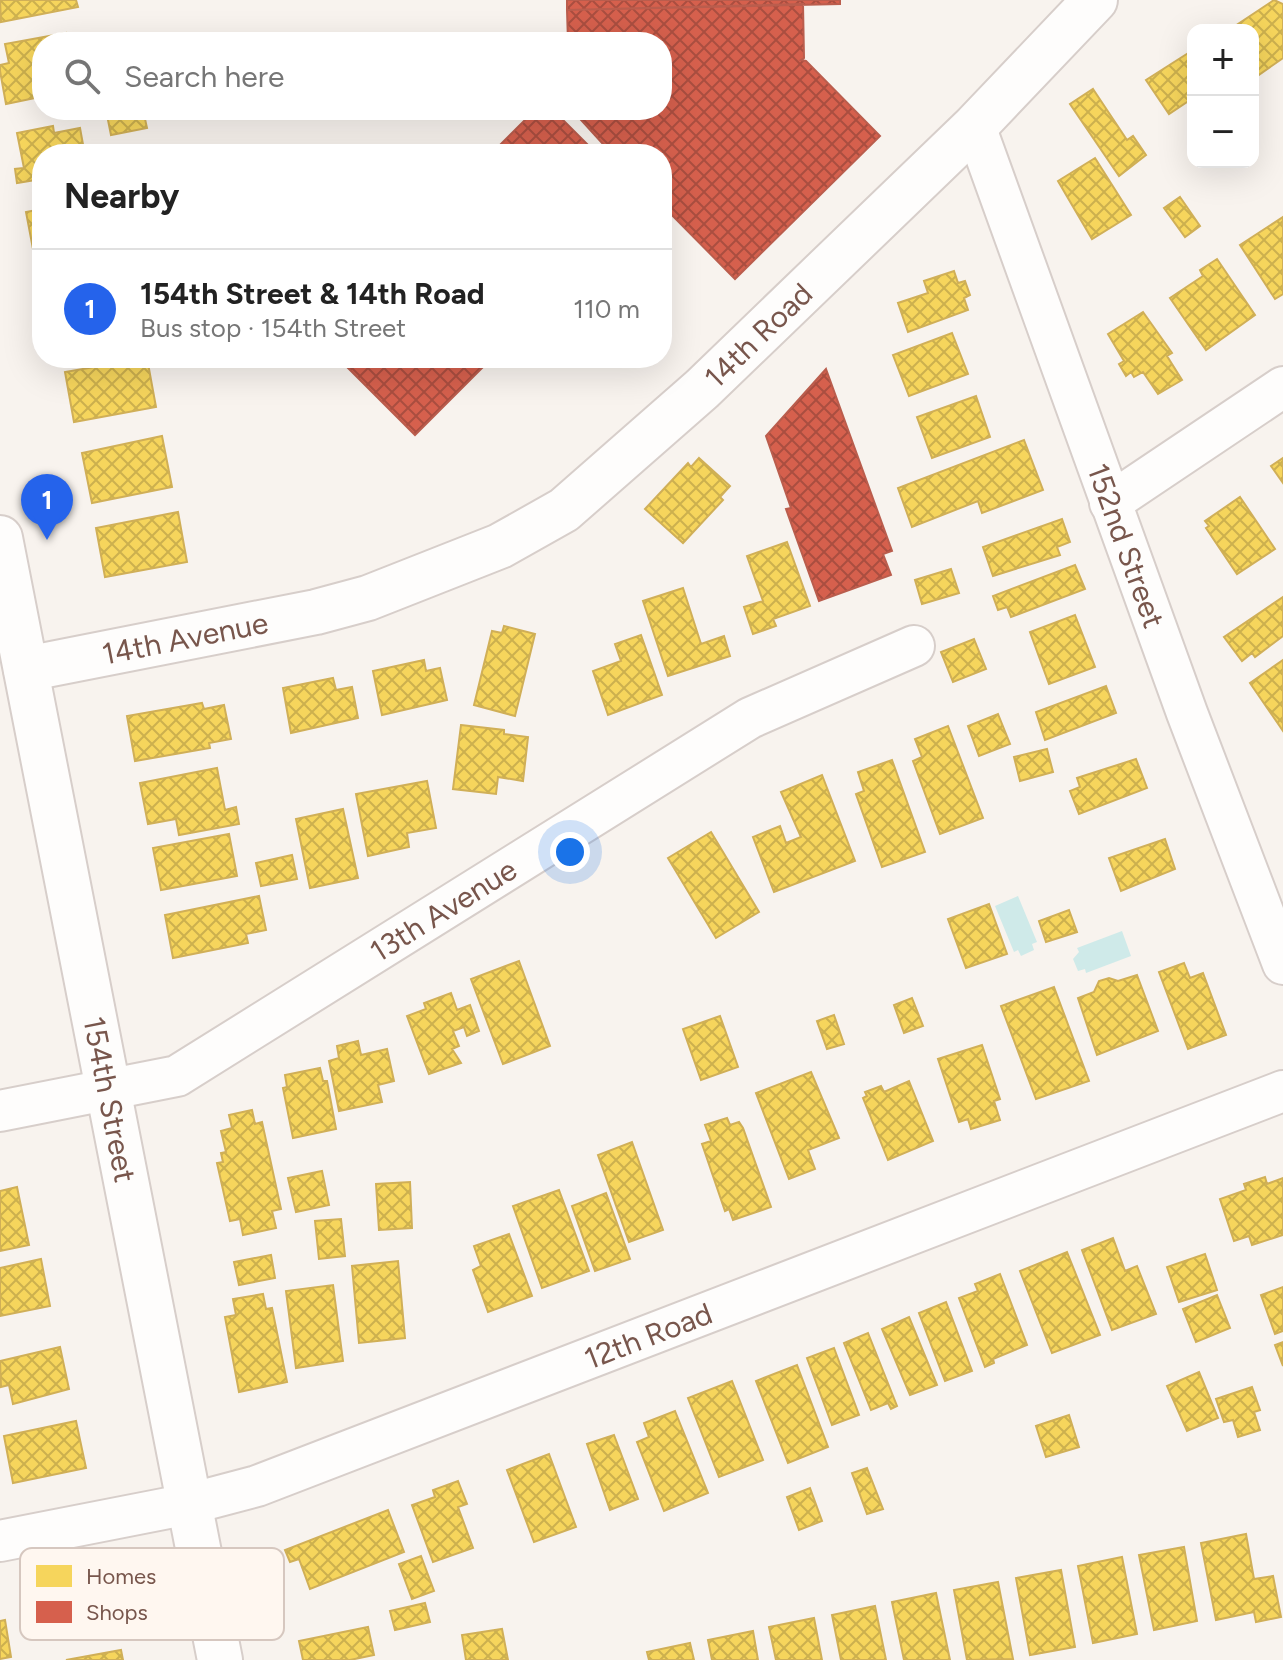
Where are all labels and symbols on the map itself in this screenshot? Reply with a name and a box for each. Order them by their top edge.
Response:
street label: 14th Road [696,275,820,395]
street label: 152nd Street [1080,458,1173,633]
pin: 1 [21,474,73,540]
street label: 14th Avenue [99,603,271,672]
your location [550,832,590,872]
street label: 13th Avenue [363,850,523,969]
street label: 154th Street [76,1013,144,1185]
street label: 12th Road [579,1294,717,1377]
legend [20,1548,284,1640]
text: Homes [86,1563,156,1590]
text: Shops [86,1599,148,1626]

